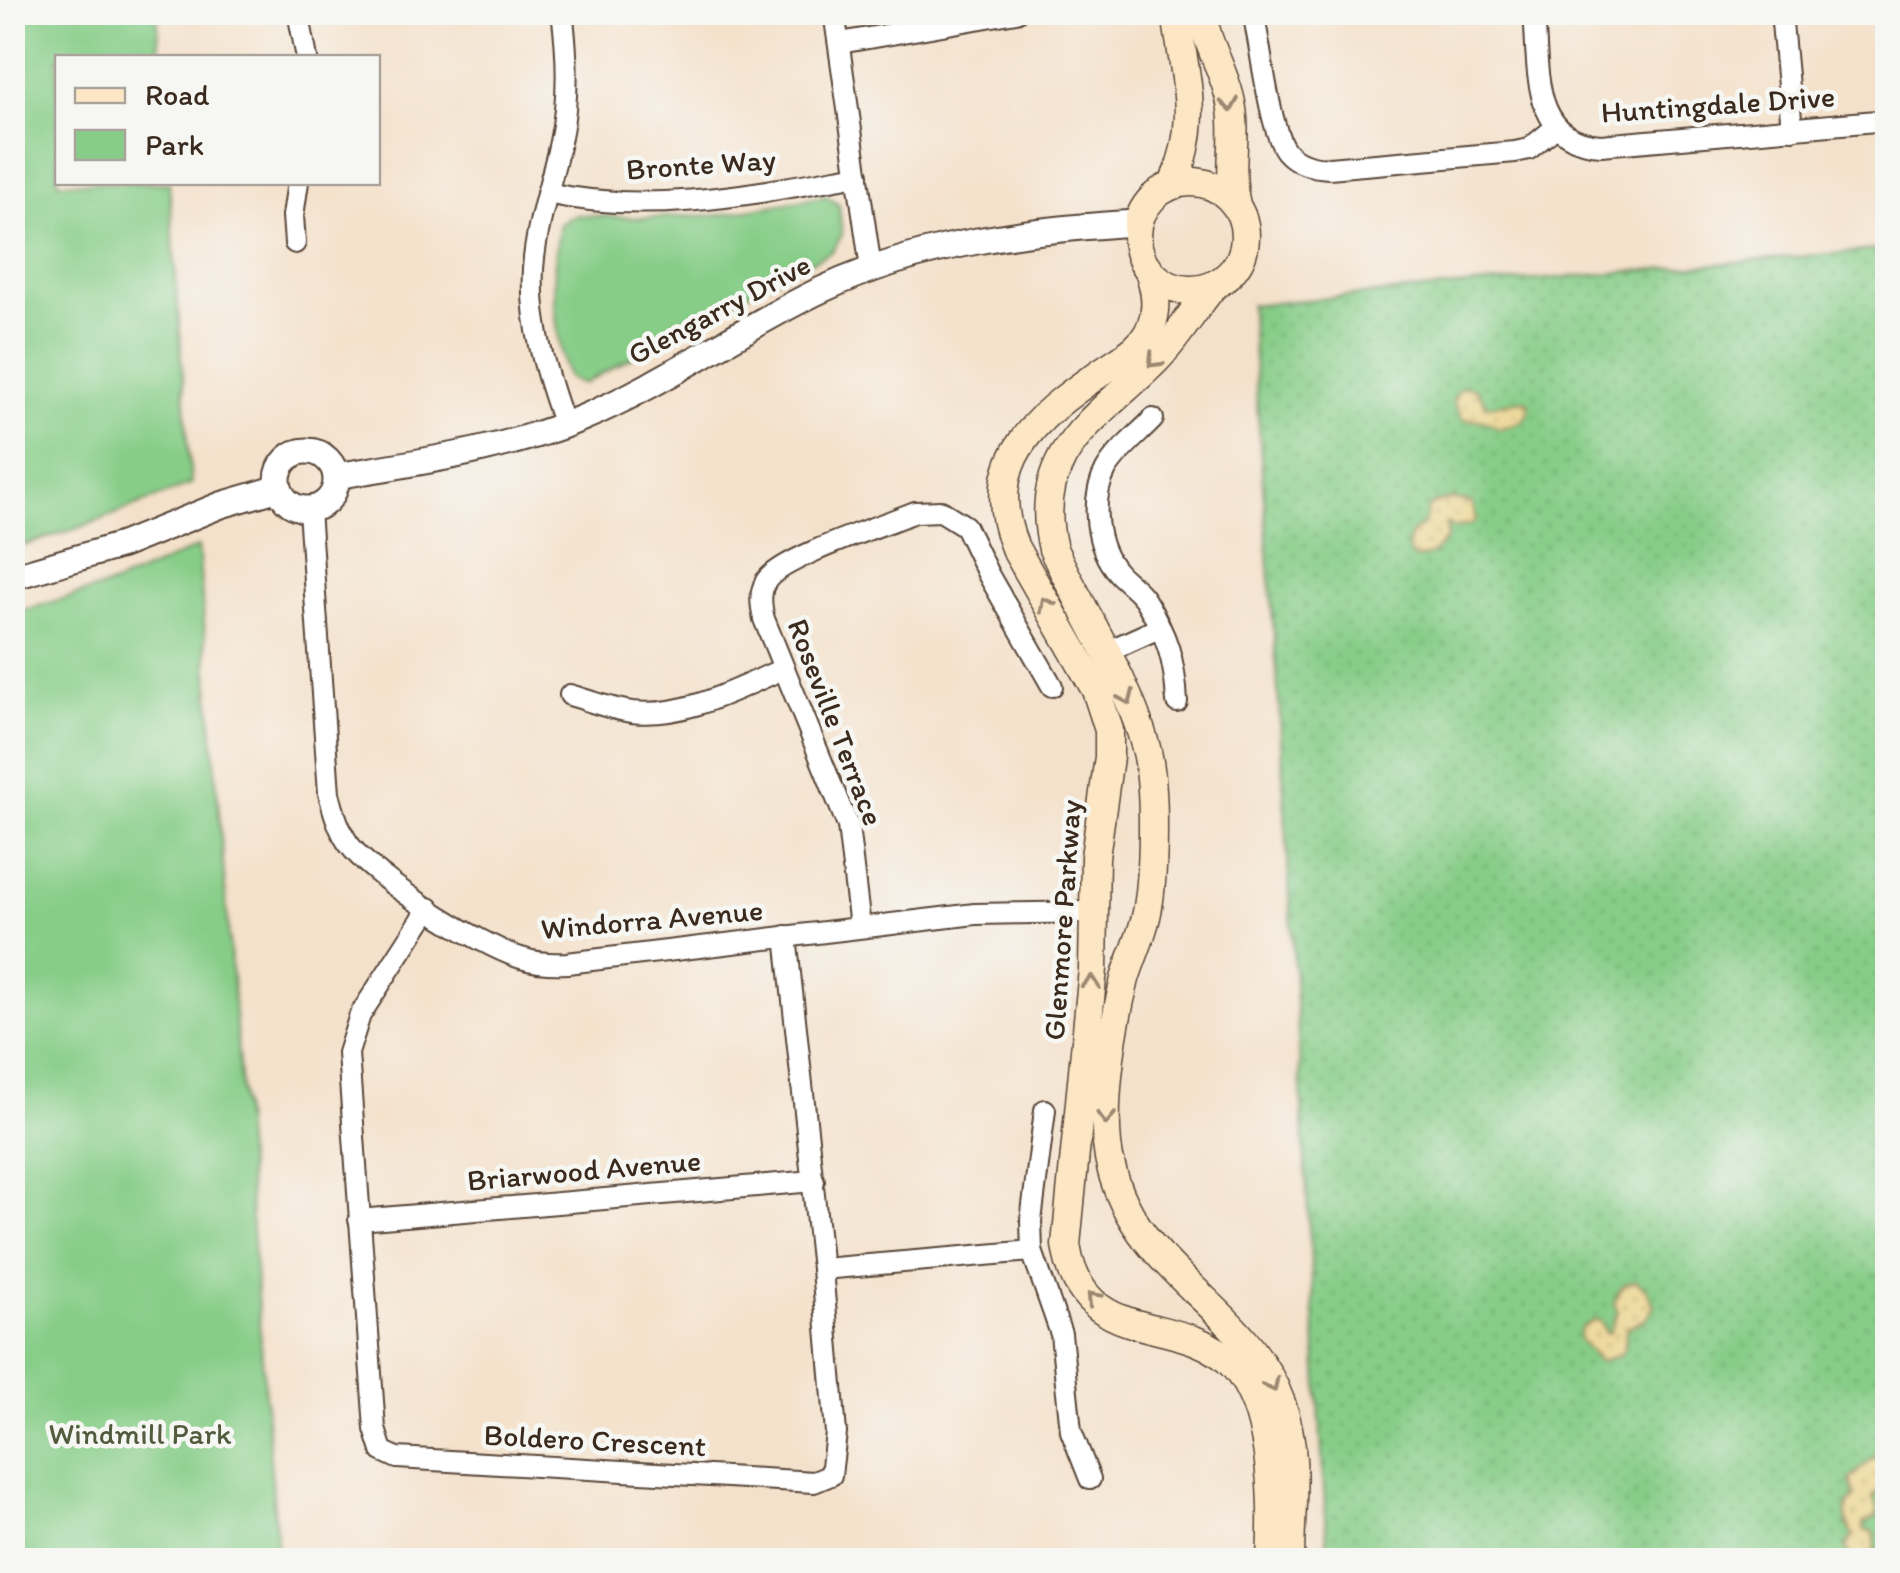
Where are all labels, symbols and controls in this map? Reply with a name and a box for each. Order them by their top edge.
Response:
legend [55,55,380,185]
text: Road [145,76,210,113]
street label: Huntingdale Drive [1600,77,1836,131]
one-way arrow [1219,97,1240,113]
text: Park [145,126,204,163]
street label: Bronte Way [625,140,777,188]
street label: Glengarry Drive [621,245,817,373]
one-way arrow [1148,349,1166,367]
one-way arrow [1038,597,1058,615]
street label: Roseville Terrace [780,613,892,831]
one-way arrow [1115,688,1135,706]
street label: Glenmore Parkway [1035,799,1089,1041]
street label: Windorra Avenue [539,891,765,947]
one-way arrow [1080,974,1102,990]
one-way arrow [1095,1112,1117,1127]
street label: Briarwood Avenue [465,1141,703,1199]
one-way arrow [1087,1291,1105,1310]
one-way arrow [1260,1374,1279,1392]
park label: Windmill Park [48,1415,232,1452]
street label: Boldero Crescent [483,1416,707,1464]

